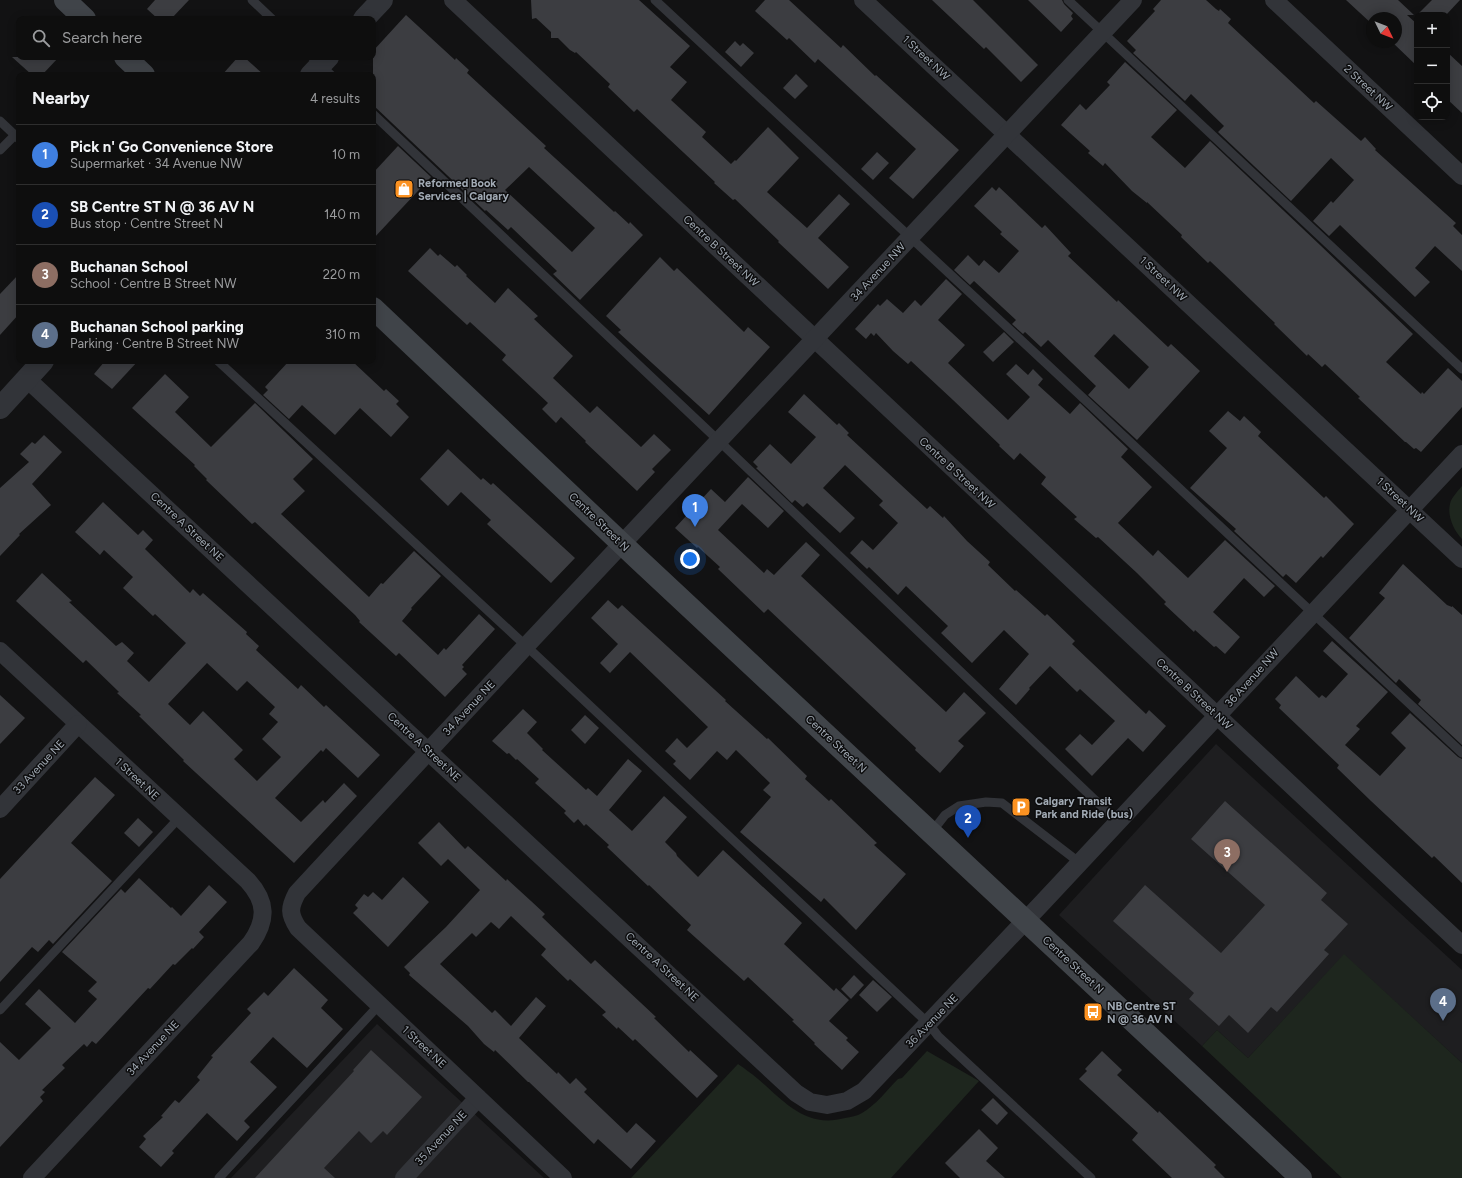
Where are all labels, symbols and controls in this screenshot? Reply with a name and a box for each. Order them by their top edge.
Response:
north arrow [1366,12,1402,48]
map controls [1414,12,1450,120]
button: + [1414,12,1450,48]
search box [16,16,376,60]
icon: search [30,27,52,49]
text: Search here [62,29,142,47]
street label: 1 Street NW [900,33,953,83]
button: − [1414,48,1450,84]
street label: 2 Street NW [1341,62,1395,114]
button: locate [1414,84,1450,120]
text: Nearby [32,88,90,108]
text: 4 results [310,91,360,106]
text: Pick n' Go Convenience Store [70,138,273,156]
text: 1 [42,147,48,162]
text: 10 m [332,147,360,162]
text: Supermarket · 34 Avenue NW [70,156,242,171]
place label: Reformed Book Services | Calgary [418,177,509,203]
shop icon: Reformed Book Services | Calgary [393,178,415,200]
text: SB Centre ST N @ 36 AV N [70,198,254,216]
text: 2 [41,207,49,222]
text: 140 m [324,207,360,222]
street label: Centre B Street NW [680,213,762,290]
text: Bus stop · Centre Street N [70,216,223,231]
street label: 34 Avenue NW [848,240,908,304]
street label: 1 Street NW [1137,254,1190,304]
text: Buchanan School [70,258,188,276]
text: 3 [41,267,49,282]
text: 220 m [323,267,360,282]
text: School · Centre B Street NW [70,276,237,291]
text: Buchanan School parking [70,318,244,336]
text: 4 [41,327,49,342]
text: 310 m [325,327,360,342]
text: Parking · Centre B Street NW [70,336,239,351]
street label: Centre B Street NW [916,435,998,512]
street label: 1 Street NW [1374,475,1427,525]
street label: Centre A Street NE [148,490,226,564]
street label: Centre Street N [566,490,632,554]
pin: 1 [682,494,708,527]
your location [680,549,700,569]
street label: 36 Avenue NW [1222,646,1282,710]
street label: Centre B Street NW [1153,656,1235,733]
street label: 34 Avenue NE [440,678,498,738]
street label: Centre A Street NE [385,710,463,784]
street label: Centre Street N [803,712,869,776]
street label: 33 Avenue NE [10,737,68,797]
street label: 1 Street NE [112,755,162,803]
place label: Calgary Transit Park and Ride (bus) [1035,795,1133,821]
parking icon: Calgary Transit Park and Ride (bus) [1010,796,1032,818]
pin: 2 [955,805,981,838]
pin: 3 [1214,839,1240,872]
street label: Centre A Street NE [623,930,701,1004]
street label: Centre Street N [1040,933,1106,997]
pin: 4 [1430,988,1456,1021]
street label: 36 Avenue NE [903,991,961,1051]
place label: NB Centre ST N @ 36 AV N [1107,1000,1176,1026]
bus stop icon: NB Centre ST N @ 36 AV N [1082,1001,1104,1023]
street label: 34 Avenue NE [124,1018,182,1078]
street label: 1 Street NE [399,1023,449,1071]
street label: 35 Avenue NE [412,1108,470,1168]

